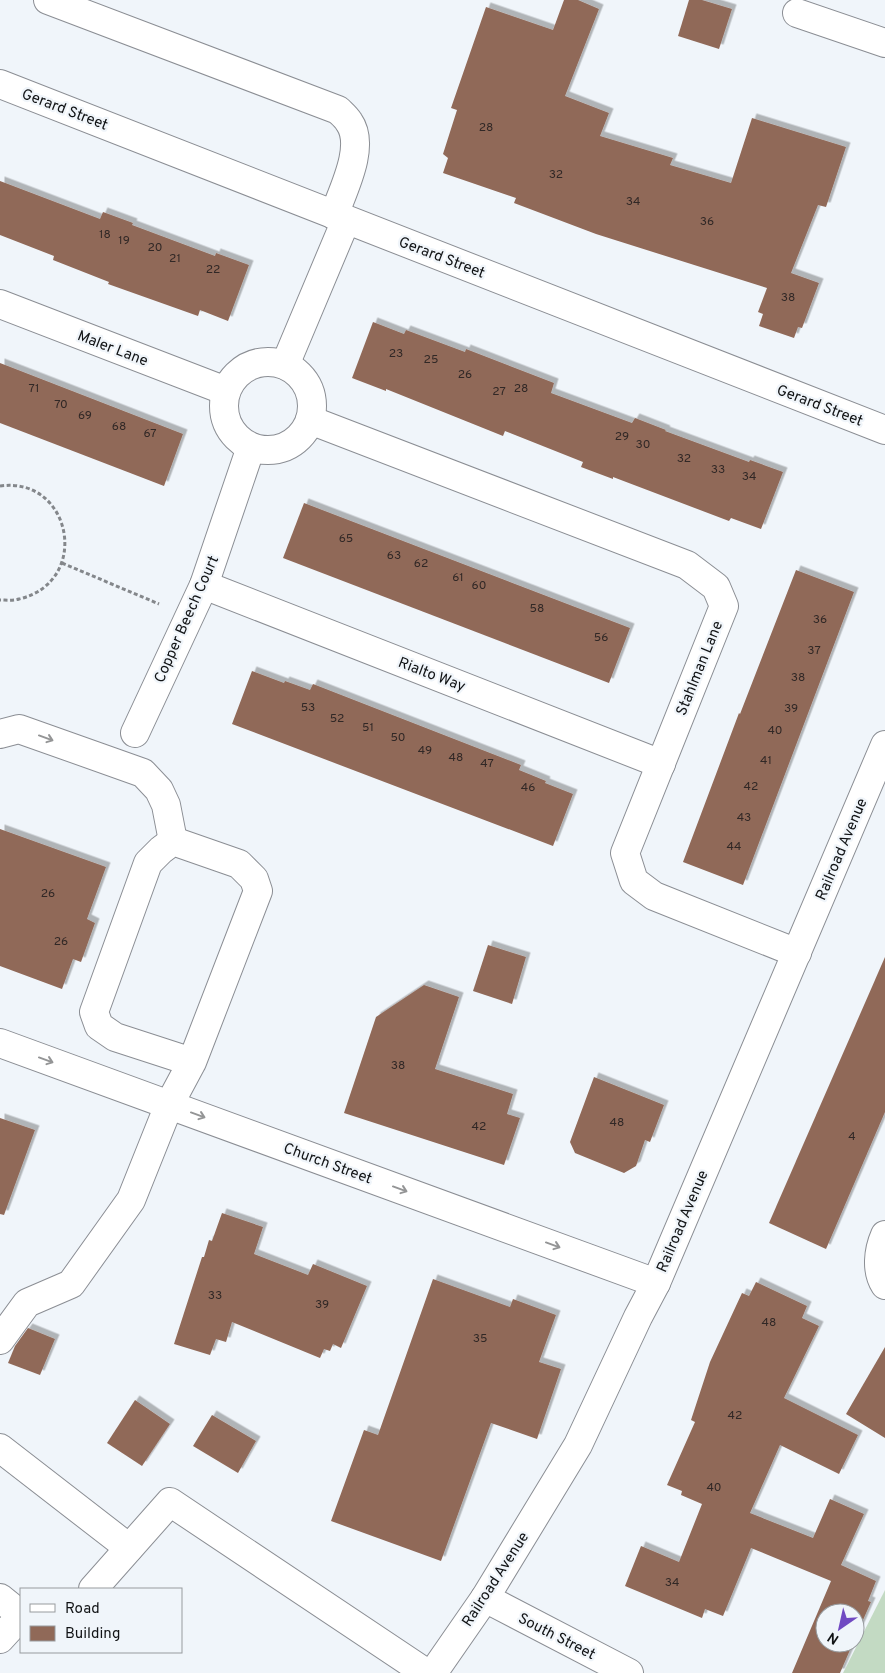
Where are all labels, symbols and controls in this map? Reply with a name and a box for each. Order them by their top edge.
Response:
street label: Gerard Street [19,85,110,136]
house number: 28 [479,120,493,136]
house number: 32 [549,167,563,183]
house number: 34 [626,194,640,210]
house number: 36 [700,214,714,230]
house number: 18 [99,227,111,243]
house number: 19 [118,233,130,249]
street label: Gerard Street [396,233,487,284]
house number: 20 [147,240,163,256]
house number: 21 [169,251,181,267]
house number: 22 [206,262,220,278]
house number: 38 [781,290,795,306]
street label: Maler Lane [74,327,151,372]
house number: 23 [389,346,403,362]
house number: 25 [424,352,438,368]
house number: 26 [458,367,472,383]
house number: 71 [29,381,39,397]
house number: 28 [514,381,528,397]
street label: Gerard Street [774,381,865,432]
house number: 27 [492,384,506,400]
house number: 70 [54,397,68,413]
house number: 69 [78,408,92,424]
house number: 68 [112,419,126,435]
house number: 67 [143,426,157,442]
house number: 29 [615,429,629,445]
house number: 30 [636,437,650,453]
house number: 32 [677,451,691,467]
house number: 33 [711,462,725,478]
house number: 34 [742,469,756,485]
house number: 65 [339,531,353,547]
house number: 63 [387,548,401,564]
street label: Copper Beech Court [151,553,224,686]
house number: 62 [414,556,428,572]
house number: 61 [452,570,464,586]
house number: 60 [472,578,486,594]
house number: 58 [530,601,544,617]
house number: 36 [813,612,827,628]
street label: Stahlman Lane [673,618,728,719]
house number: 56 [594,630,608,646]
house number: 37 [807,643,821,659]
street label: Rialto Way [395,654,468,697]
house number: 38 [791,670,805,686]
house number: 53 [301,700,315,716]
house number: 39 [784,701,798,717]
house number: 52 [330,711,344,727]
house number: 51 [362,720,374,736]
house number: 40 [767,723,783,739]
house number: 50 [390,730,406,746]
one-way arrow [38,734,53,743]
house number: 49 [418,743,432,759]
house number: 48 [449,750,463,766]
house number: 41 [760,753,772,769]
house number: 47 [480,756,494,772]
house number: 42 [744,779,758,795]
house number: 46 [521,780,535,796]
street label: Railroad Avenue [812,796,872,904]
house number: 43 [737,810,751,826]
house number: 44 [727,839,741,855]
house number: 26 [41,886,55,902]
house number: 26 [54,934,68,950]
one-way arrow [38,1056,53,1065]
house number: 38 [391,1058,405,1074]
one-way arrow [190,1111,206,1120]
house number: 48 [610,1115,624,1131]
house number: 42 [472,1119,486,1135]
house number: 4 [848,1129,856,1145]
street label: Church Street [281,1140,374,1189]
street label: Railroad Avenue [653,1168,713,1276]
one-way arrow [392,1185,408,1194]
one-way arrow [545,1241,560,1250]
house number: 33 [208,1288,222,1304]
house number: 39 [315,1297,329,1313]
house number: 48 [762,1315,776,1331]
house number: 35 [473,1331,487,1347]
house number: 42 [728,1408,742,1424]
house number: 40 [706,1480,722,1496]
street label: Railroad Avenue [459,1529,534,1631]
house number: 34 [665,1575,679,1591]
legend [20,1588,182,1653]
text: Road [65,1600,100,1619]
north arrow [815,1603,865,1653]
street label: South Street [515,1610,598,1665]
text: Building [65,1625,120,1644]
text: N [825,1628,842,1647]

